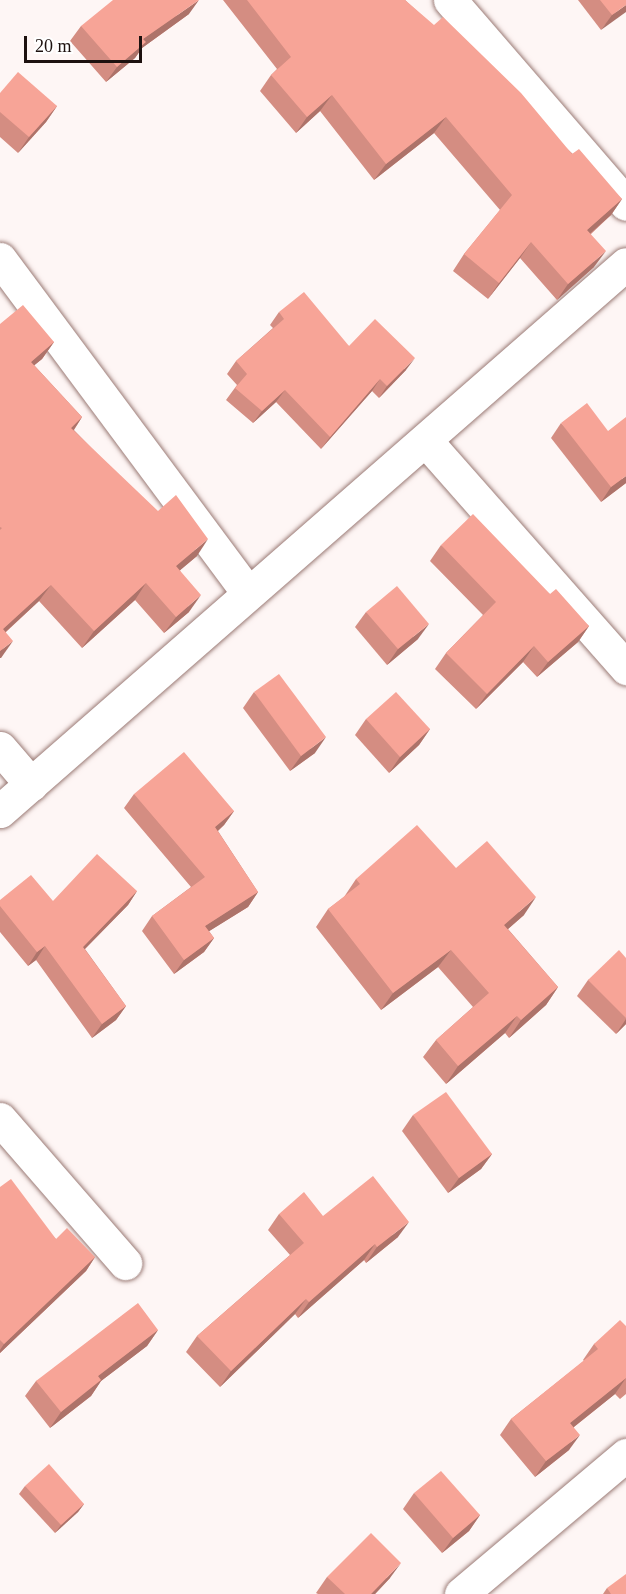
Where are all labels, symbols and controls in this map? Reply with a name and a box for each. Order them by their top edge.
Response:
scale bar [27,24,146,62]
text: 20 m [35,36,72,56]

